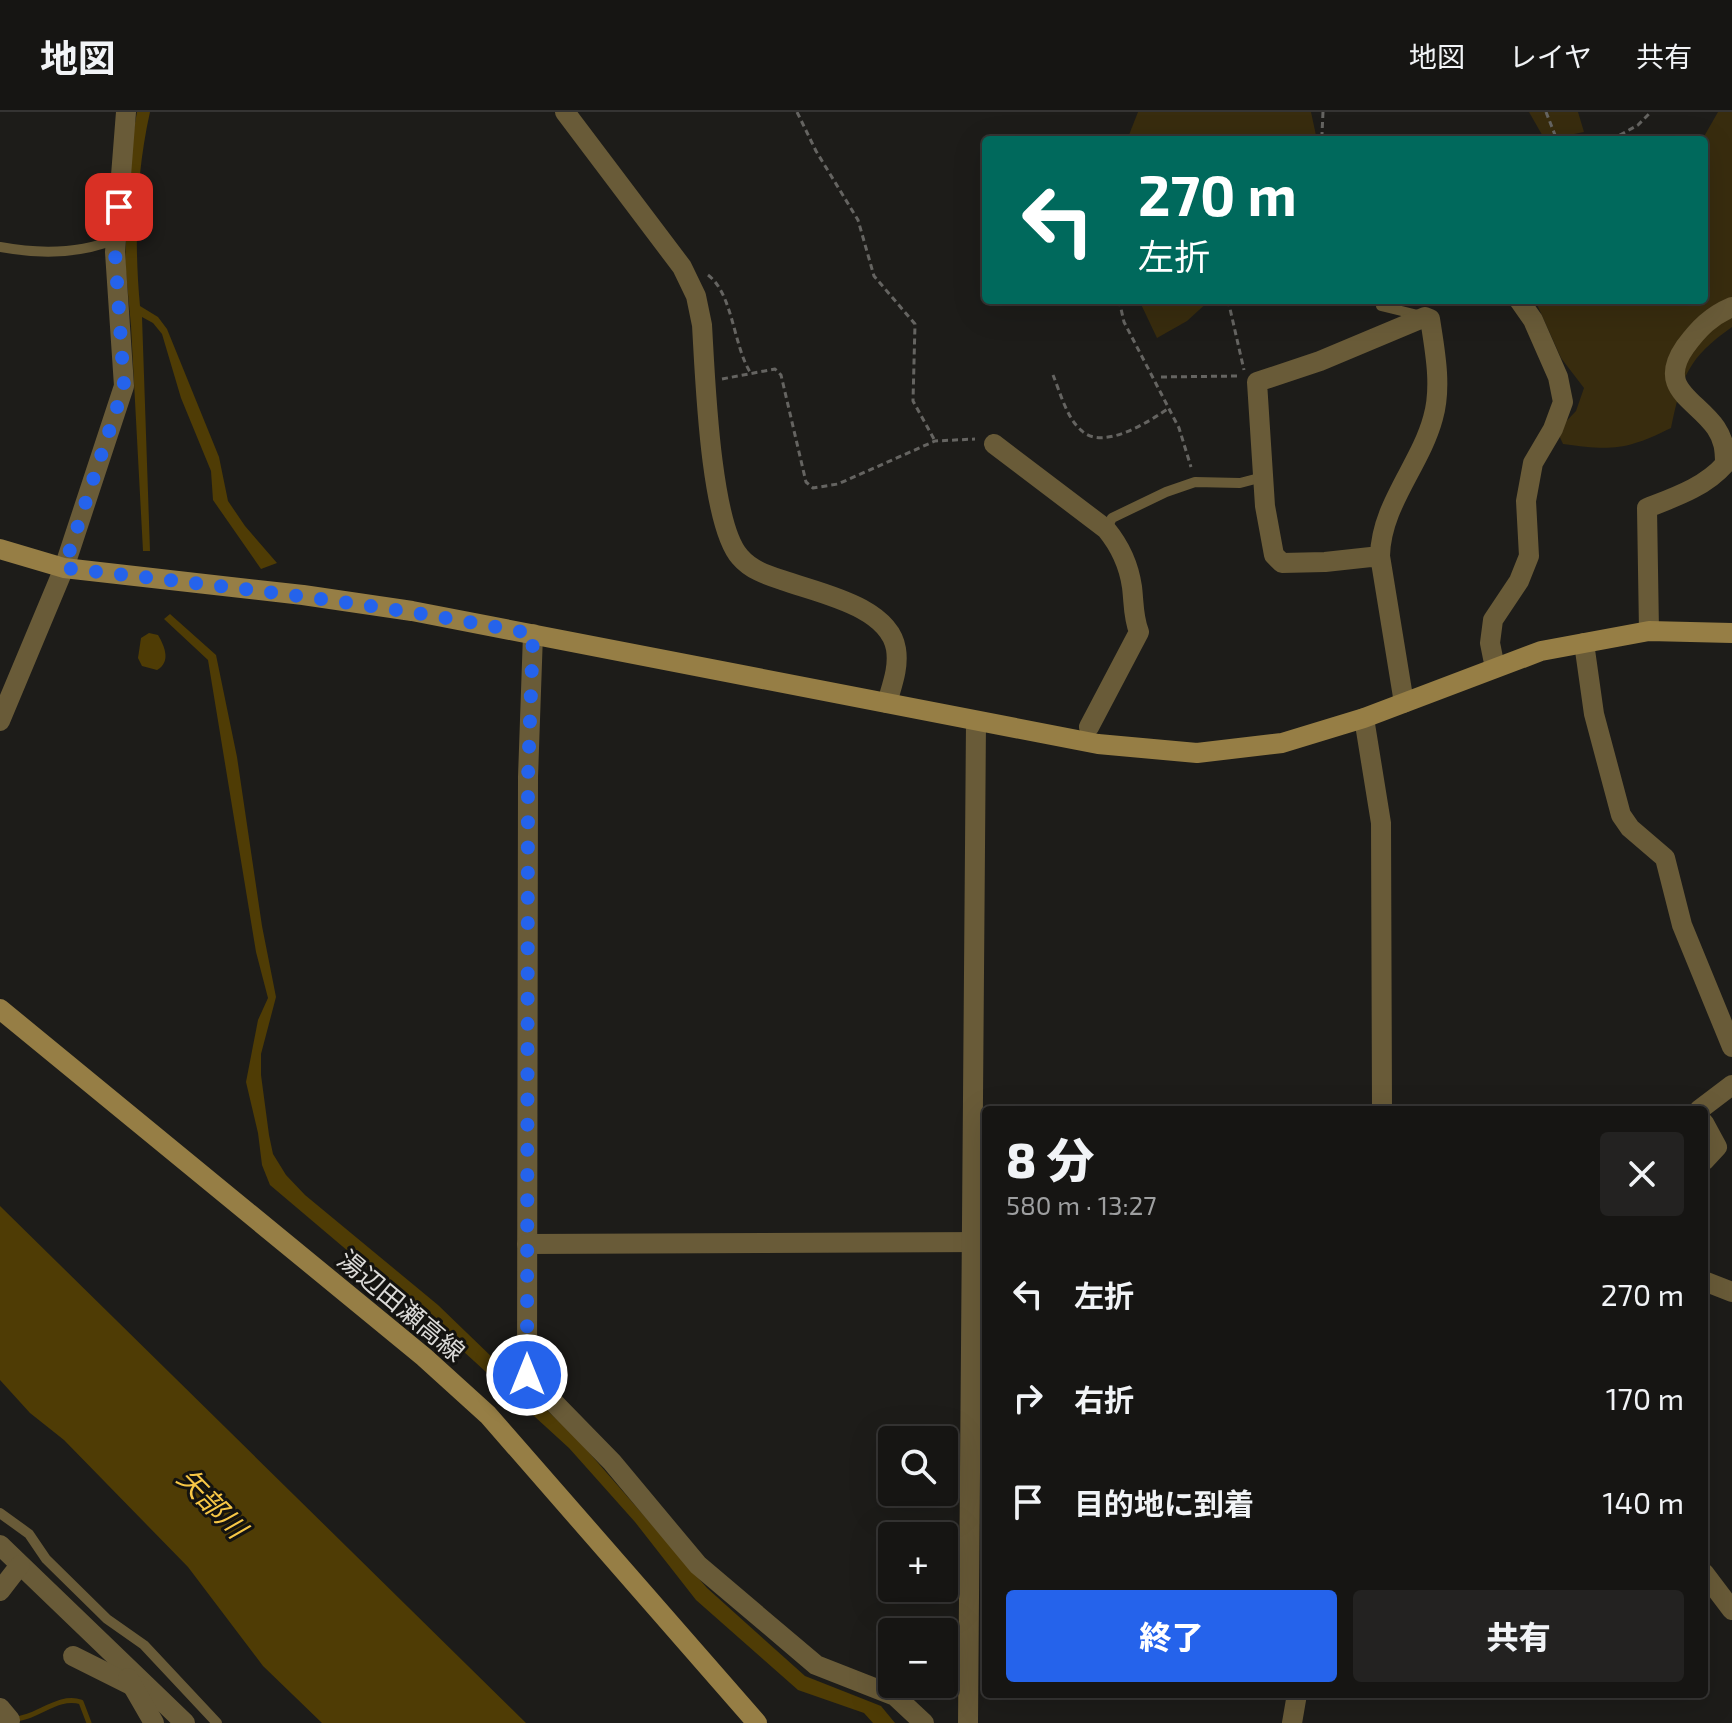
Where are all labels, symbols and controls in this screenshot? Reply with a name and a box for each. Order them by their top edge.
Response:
text: 地図 [40,34,116,80]
text: 地図 [1409,39,1465,73]
text: レイヤ [1509,39,1592,73]
text: 共有 [1636,39,1692,73]
text: 270 m [1138,160,1297,227]
icon: left [1006,168,1110,272]
pin [85,173,153,241]
icon: arrive [97,185,141,229]
text: 左折 [1138,234,1210,277]
text: 8 分 [1006,1130,1095,1188]
button: close [1600,1132,1684,1216]
text: 580 m · 13:27 [1006,1189,1157,1220]
street label: 湯辺田瀬高線 [332,1243,472,1367]
icon: left [1006,1272,1050,1316]
text: 270 m [1601,1276,1684,1312]
text: 左折 [1074,1277,1134,1313]
position arrow [485,1333,569,1417]
icon: right [1006,1376,1050,1420]
text: 170 m [1606,1380,1684,1416]
text: 右折 [1074,1381,1134,1417]
map controls [878,1426,958,1698]
button: search [878,1426,958,1506]
water label: 矢部川 [171,1460,256,1546]
icon: arrive [1006,1480,1050,1524]
text: 140 m [1603,1484,1684,1520]
text: 目的地に到着 [1074,1485,1254,1521]
button: + [878,1522,958,1602]
button: 終了 [1006,1590,1337,1682]
button: 共有 [1353,1590,1684,1682]
button: − [878,1618,958,1698]

